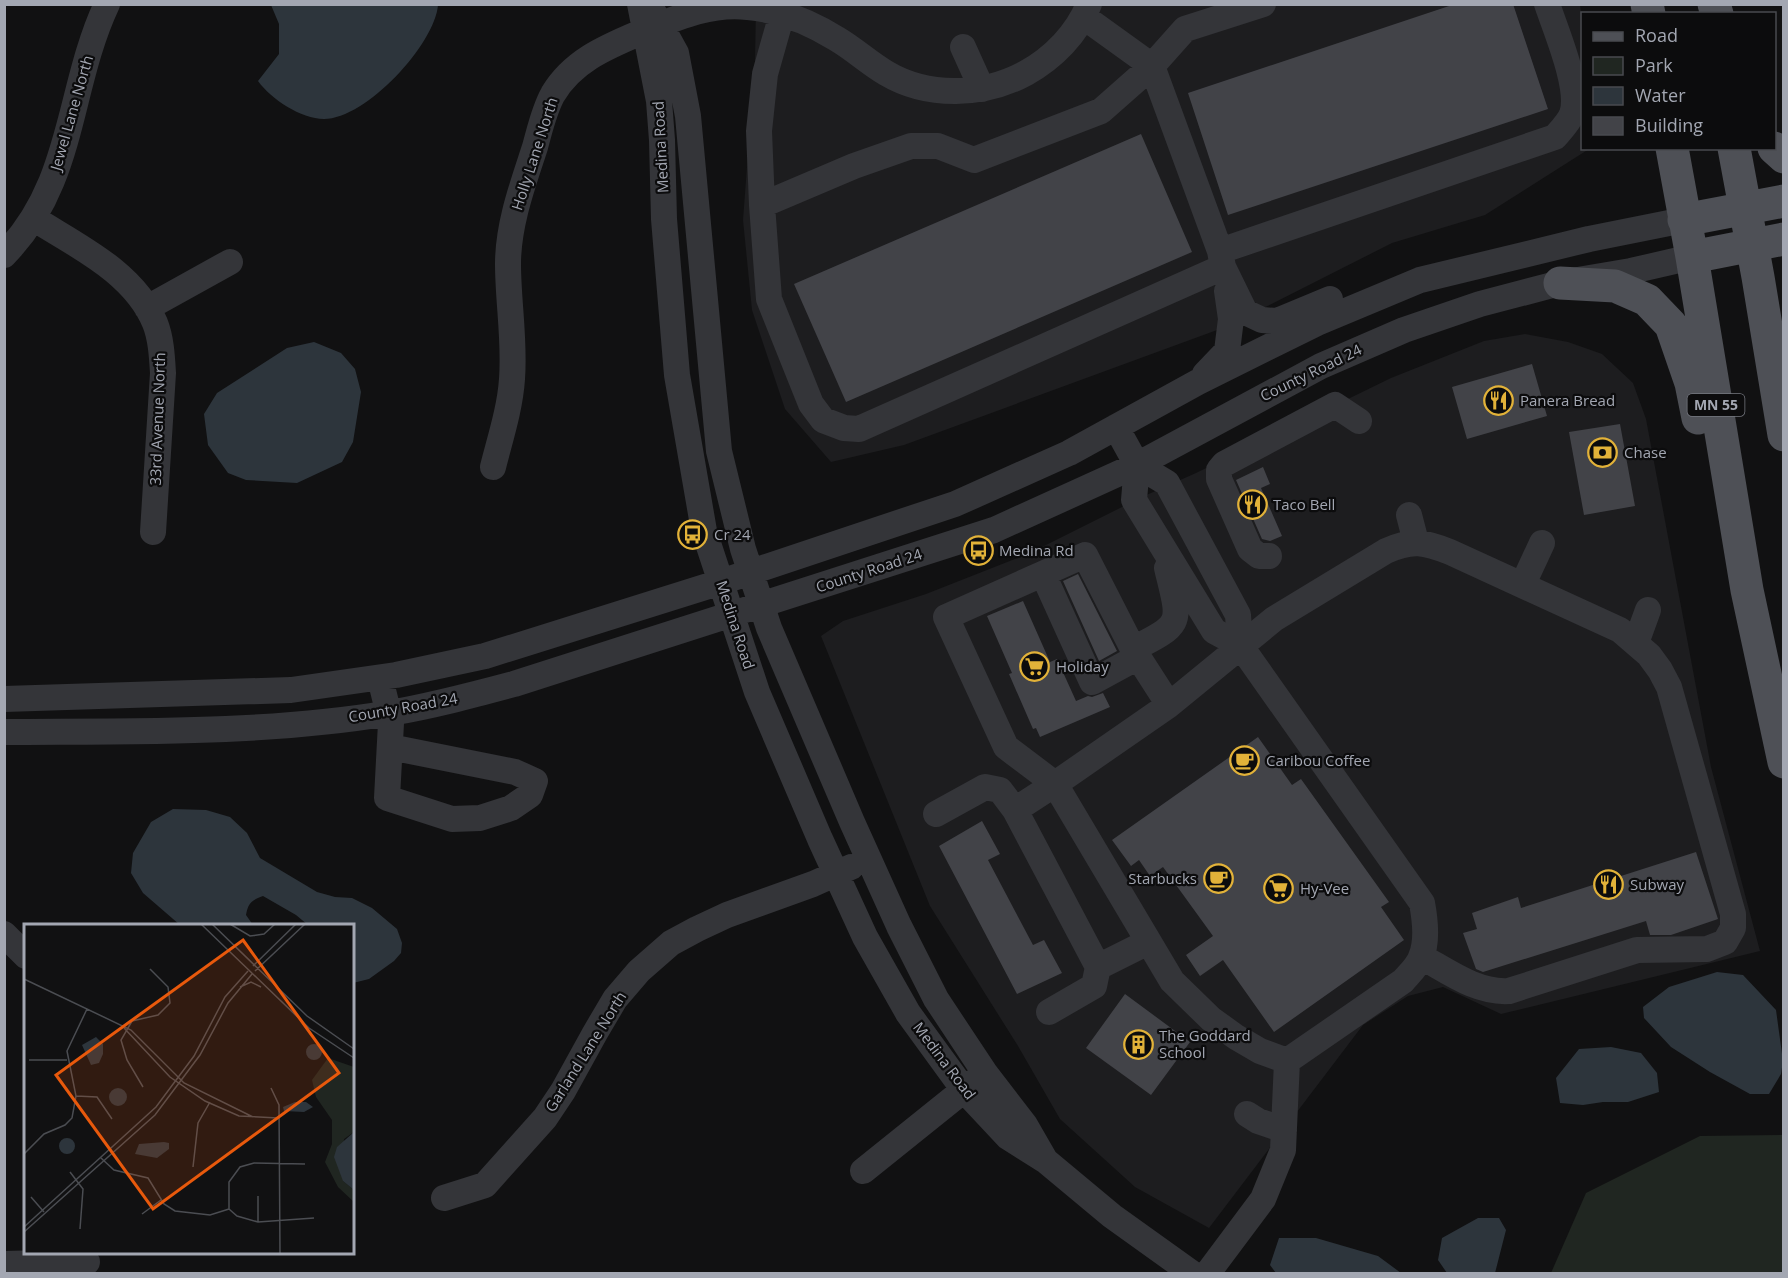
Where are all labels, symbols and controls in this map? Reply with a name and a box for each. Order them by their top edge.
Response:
legend [1581,12,1776,150]
text: Road [1635,23,1678,47]
street label: Jewel Lane North [44,53,97,175]
text: Park [1635,53,1673,77]
text: Water [1635,83,1686,107]
street label: Holly Lane North [506,95,562,213]
street label: Medina Road [648,101,672,194]
text: Building [1635,113,1703,137]
street label: County Road 24 [1257,339,1365,405]
street label: 33rd Avenue North [145,352,169,486]
restaurant icon: Panera Bread [1483,385,1515,417]
place label: Panera Bread [1520,390,1615,410]
road number: MN 55 [1688,394,1744,416]
bank icon: Chase [1587,437,1619,469]
place label: Chase [1624,442,1667,462]
restaurant icon: Taco Bell [1236,489,1268,521]
place label: Taco Bell [1273,494,1335,514]
bus stop icon: Cr 24 [677,519,709,551]
place label: Cr 24 [714,524,751,544]
bus stop icon: Medina Rd [962,535,994,567]
place label: Medina Rd [999,540,1074,560]
street label: County Road 24 [813,543,925,597]
street label: Medina Road [712,578,760,672]
supermarket icon: Holiday [1019,651,1051,683]
place label: Holiday [1056,656,1109,676]
street label: County Road 24 [347,688,459,726]
cafe icon: Caribou Coffee [1229,745,1261,777]
place label: Caribou Coffee [1266,750,1370,770]
cafe icon: Starbucks [1202,863,1234,895]
place label: Starbucks [1128,868,1197,888]
restaurant icon: Subway [1593,869,1625,901]
supermarket icon: Hy-Vee [1263,873,1295,905]
place label: Subway [1630,874,1685,894]
place label: Hy-Vee [1300,878,1349,898]
inset map [24,924,354,1254]
street label: Garland Lane North [540,987,630,1115]
street label: Medina Road [909,1018,981,1103]
place label: The Goddard School [1159,1025,1251,1062]
building icon: The Goddard School [1122,1029,1154,1061]

